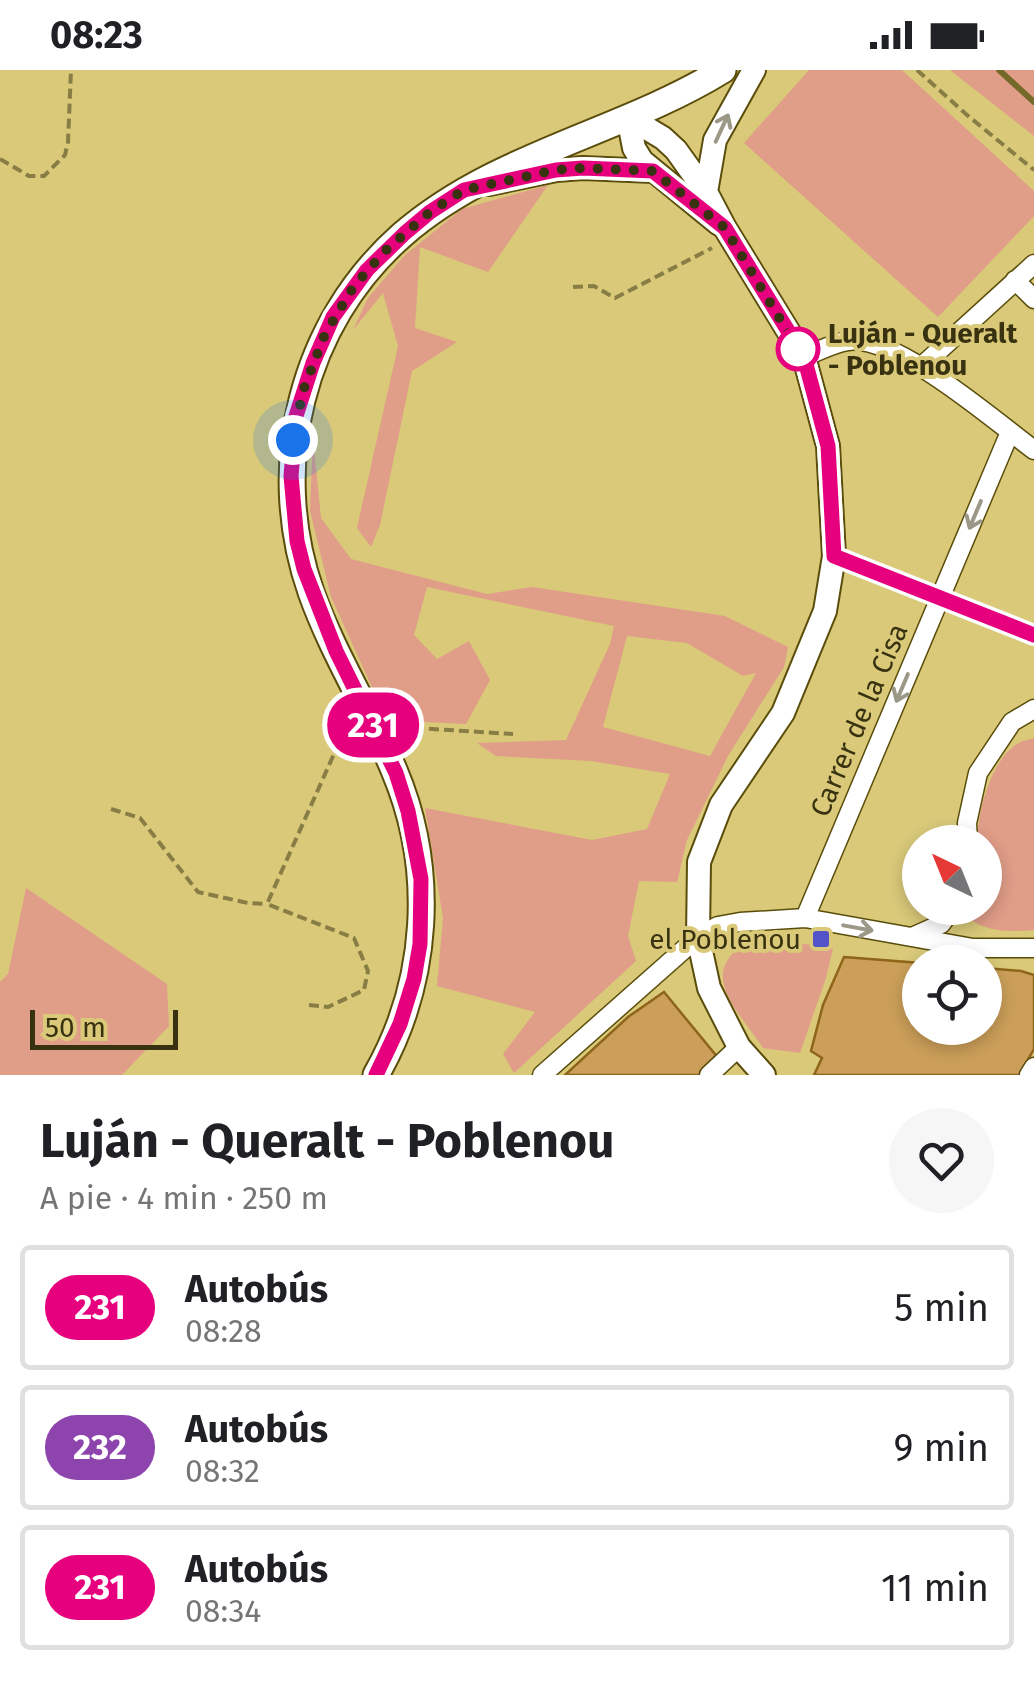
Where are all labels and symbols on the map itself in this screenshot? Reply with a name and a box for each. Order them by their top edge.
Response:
one-way arrow [713,114,732,144]
place label: Luján - Queralt - Poblenou [828,317,1018,382]
marker: Luján - Queralt - Poblenou [777,328,819,370]
your location [268,415,318,465]
one-way arrow [965,499,983,530]
street label: Carrer de la Cisa [803,618,915,822]
one-way arrow [892,672,910,703]
line badge: 231 [316,692,430,758]
north arrow [902,825,1002,925]
one-way arrow [841,919,874,938]
place label: el Poblenou [649,923,801,956]
marker: el Poblenou [810,928,832,950]
scale bar [30,1005,178,1050]

